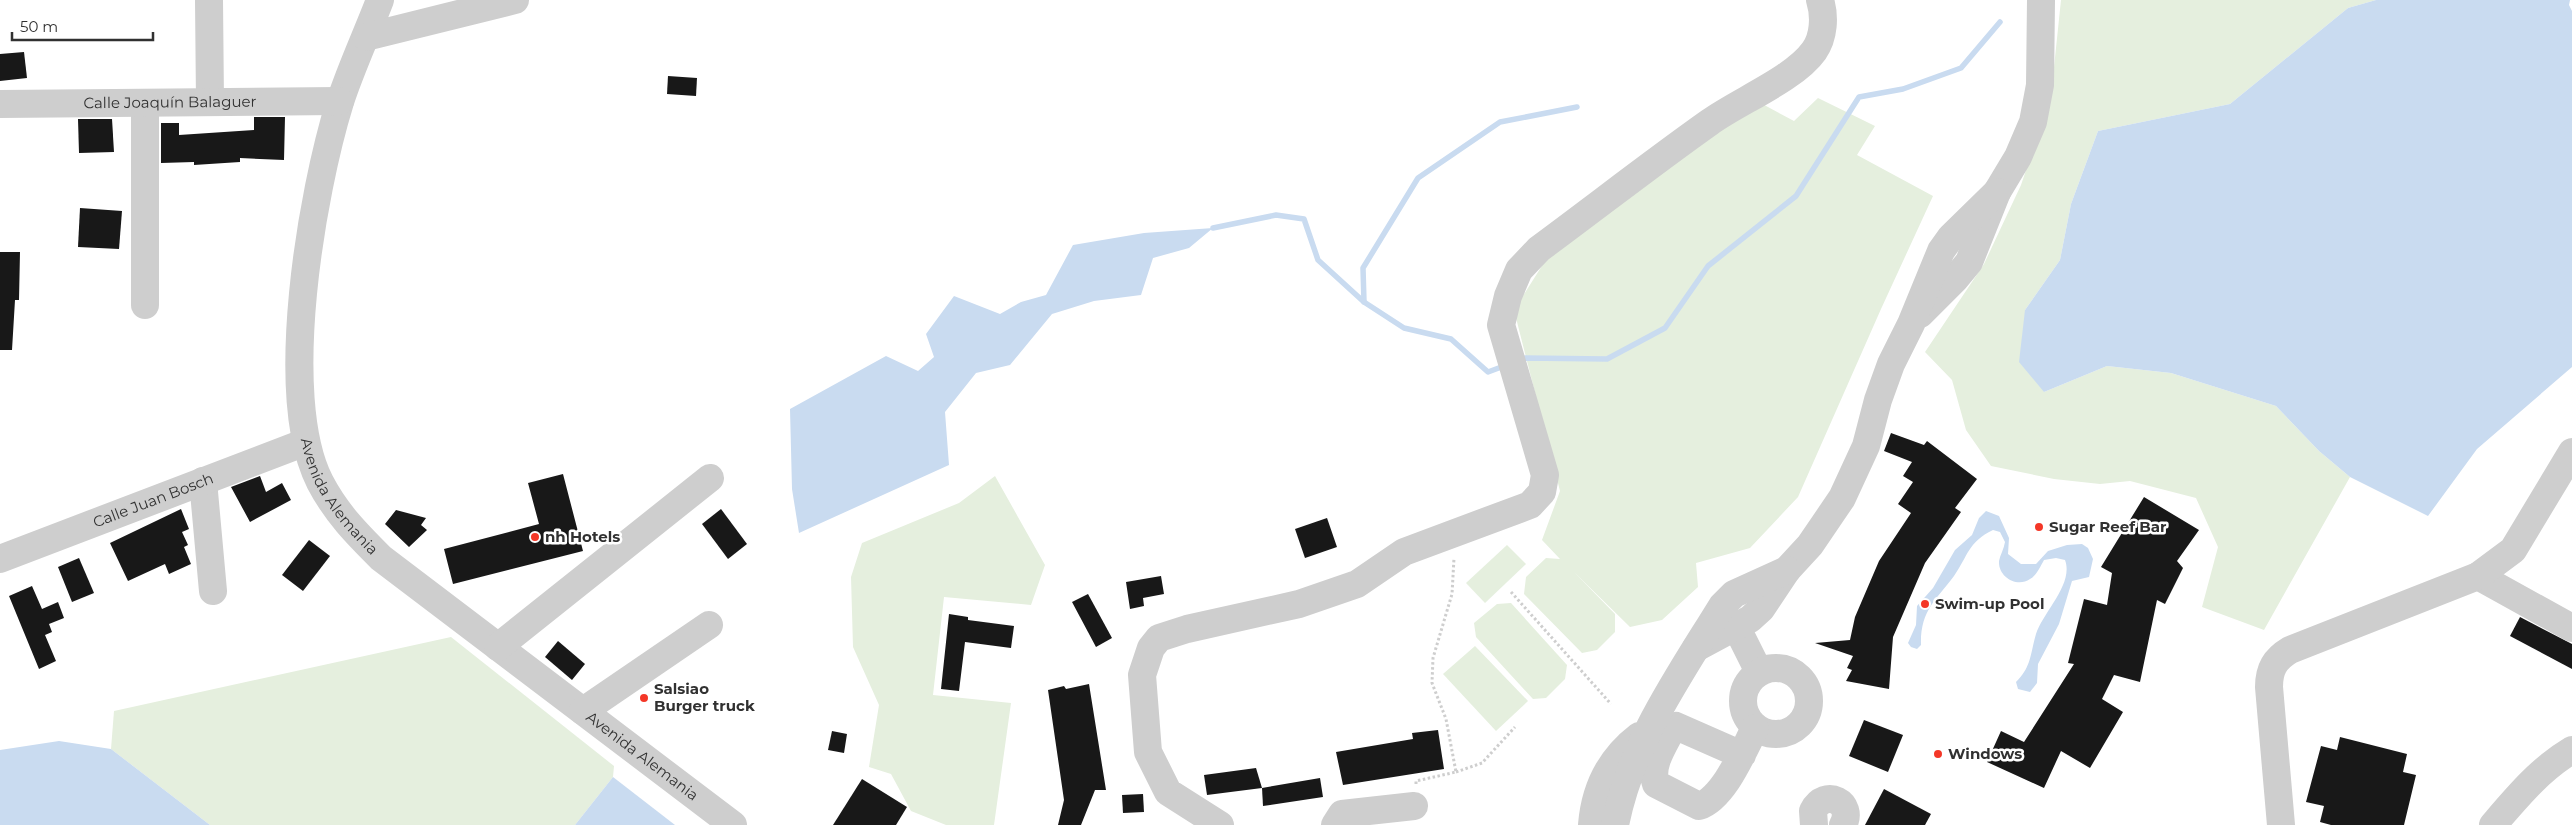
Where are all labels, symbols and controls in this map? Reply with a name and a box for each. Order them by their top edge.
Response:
scale bar [12,10,154,42]
text: 50 m [20,17,58,36]
street label: Calle Joaquín Balaguer [83,92,257,112]
street label: Avenida Alemania [297,436,382,559]
street label: Calle Juan Bosch [90,468,216,532]
place label: Sugar Reef Bar [2049,517,2167,536]
marker: Sugar Reef Bar [2033,521,2045,533]
place label: nh Hotels [545,527,620,546]
marker: nh Hotels [529,531,541,543]
place label: Swim-up Pool [1935,594,2044,613]
marker: Swim-up Pool [1919,598,1931,610]
place label: Salsiao Burger truck [654,679,755,715]
marker: Salsiao Burger truck [638,692,650,704]
street label: Avenida Alemania [582,707,702,804]
place label: Windows [1948,744,2022,763]
marker: Windows [1932,748,1944,760]

